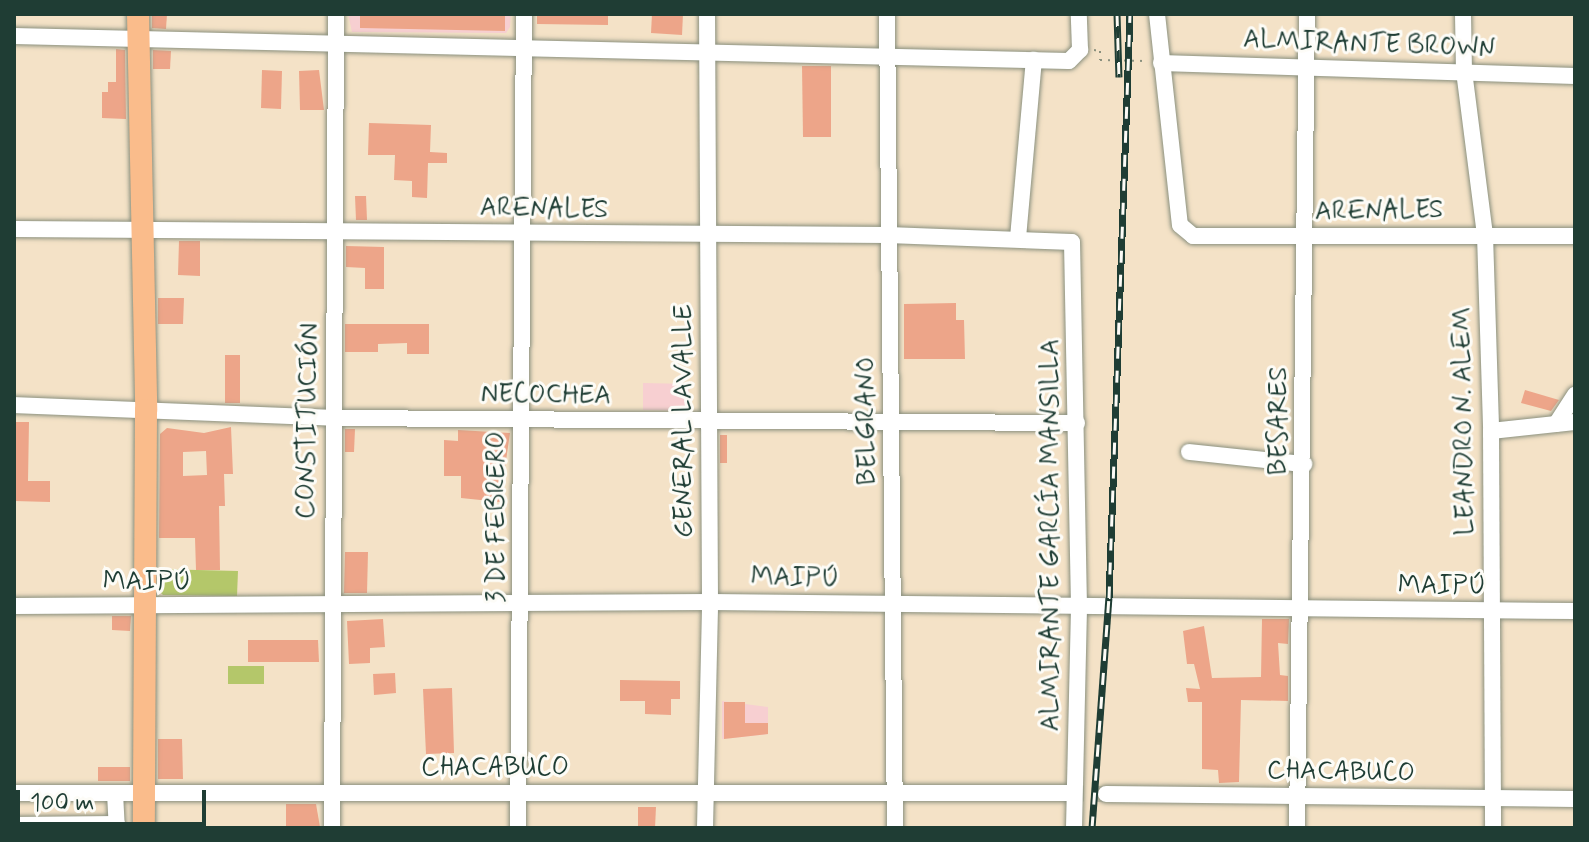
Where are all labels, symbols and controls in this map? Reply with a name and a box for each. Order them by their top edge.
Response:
street label: ALMIRANTE BROWN [1243,25,1495,65]
street label: ARENALES [480,193,608,227]
street label: ARENALES [1315,195,1443,229]
street label: GENERAL LAVALLE [669,303,701,539]
street label: LEANDRO N. ALEM [1447,307,1483,535]
street label: CONSTITUCIÓN [292,323,326,519]
street label: ALMIRANTE GARCÍA MANSILLA [1036,334,1068,736]
street label: BELGRANO [851,356,885,486]
street label: BESARES [1264,367,1296,475]
street label: NECOCHEA [481,379,611,413]
street label: 3 DE FEBRERO [482,431,514,603]
street label: MAIPÚ [750,563,840,595]
street label: MAIPÚ [103,567,191,599]
street label: MAIPÚ [1398,571,1486,603]
street label: CHACABUCO [421,753,569,785]
street label: CHACABUCO [1267,756,1415,790]
scale bar [20,774,210,824]
text: 100 m [30,788,94,819]

